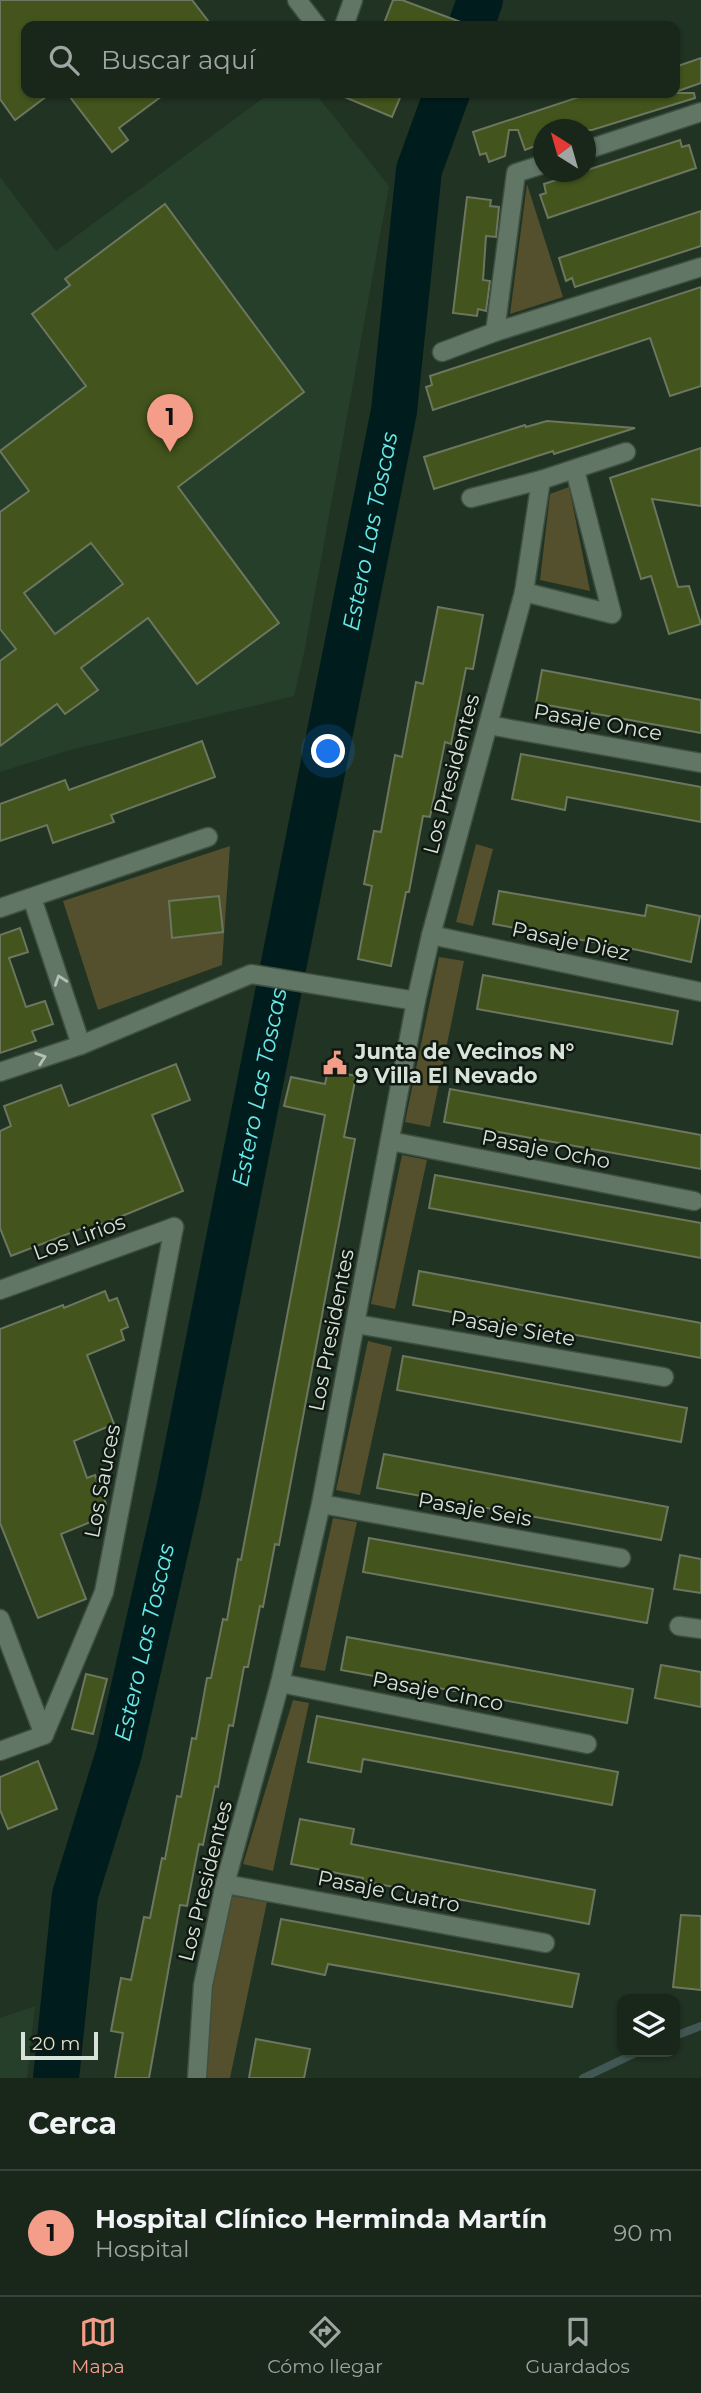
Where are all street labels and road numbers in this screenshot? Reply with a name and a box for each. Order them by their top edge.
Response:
street label: Los Presidentes [418,691,484,857]
street label: Pasaje Once [532,698,664,746]
street label: Pasaje Diez [510,916,632,966]
street label: Pasaje Ocho [480,1124,612,1174]
street label: Los Lirios [29,1209,129,1265]
street label: Los Presidentes [303,1247,359,1413]
street label: Pasaje Siete [449,1305,577,1351]
street label: Los Sauces [79,1422,125,1540]
street label: Pasaje Seis [416,1487,534,1531]
street label: Pasaje Cinco [370,1666,506,1716]
street label: Los Presidentes [173,1798,237,1964]
street label: Pasaje Cuatro [316,1865,462,1917]

